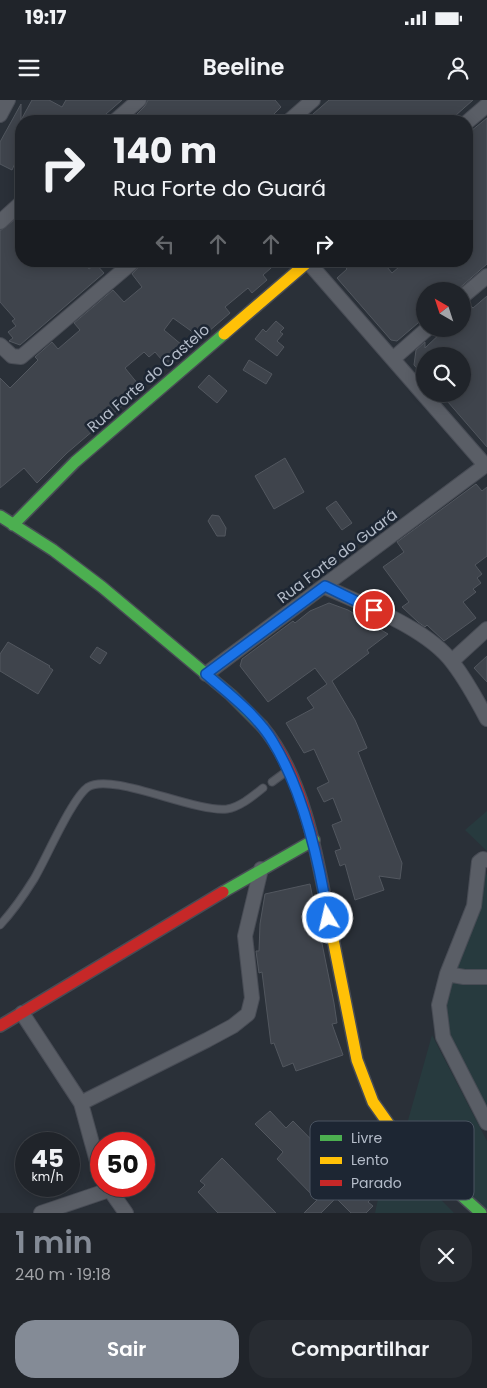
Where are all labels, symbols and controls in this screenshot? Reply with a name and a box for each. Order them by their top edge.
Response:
text: 19:17 [25,4,67,31]
text: Beeline [203,52,284,83]
icon: menu [15,54,43,82]
icon: person [444,54,472,82]
text: 140 m [113,126,217,175]
icon: right [30,135,95,200]
text: Rua Forte do Guará [113,173,326,204]
icon: left [151,230,179,258]
icon: ahead [204,230,232,258]
icon: ahead [257,230,285,258]
icon: right [310,230,338,258]
north arrow [416,282,471,338]
map controls [416,282,471,402]
street label: Rua Forte do Castelo [82,319,214,437]
button: search [416,347,471,402]
street label: Rua Forte do Guará [273,504,401,608]
pin [353,589,395,631]
icon: arrive [360,596,388,624]
position arrow [301,891,353,943]
legend [310,1121,474,1200]
text: Livre [351,1128,383,1148]
speed limit sign: 50 [90,1132,155,1197]
text: 45 [31,1141,64,1176]
text: Lento [351,1150,389,1170]
text: km/h [32,1168,63,1185]
text: Parado [351,1173,402,1193]
text: 1 min [15,1221,93,1264]
button: close [420,1230,472,1282]
text: 240 m · 19:18 [15,1263,111,1286]
button: Sair [15,1320,239,1378]
button: Compartilhar [249,1320,472,1378]

